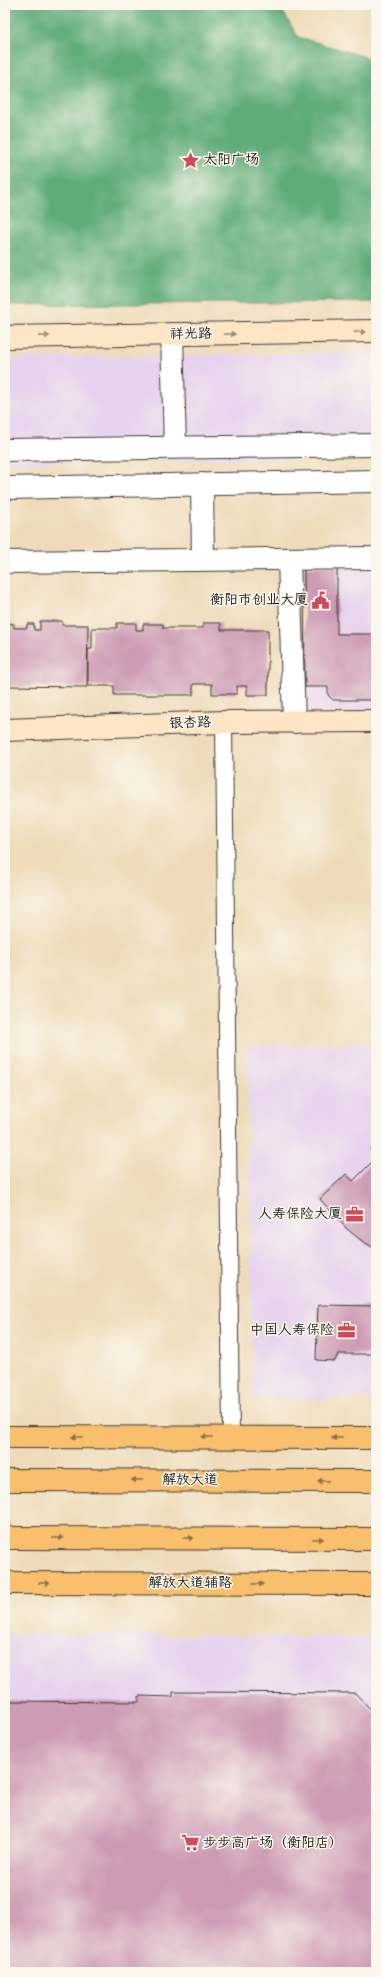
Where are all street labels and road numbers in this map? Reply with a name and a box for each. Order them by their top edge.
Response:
street label: 祥光路 [170,324,212,344]
street label: 银杏路 [169,712,211,734]
street label: 解放大道 [162,1470,218,1490]
street label: 解放大道辅路 [148,1573,232,1593]

